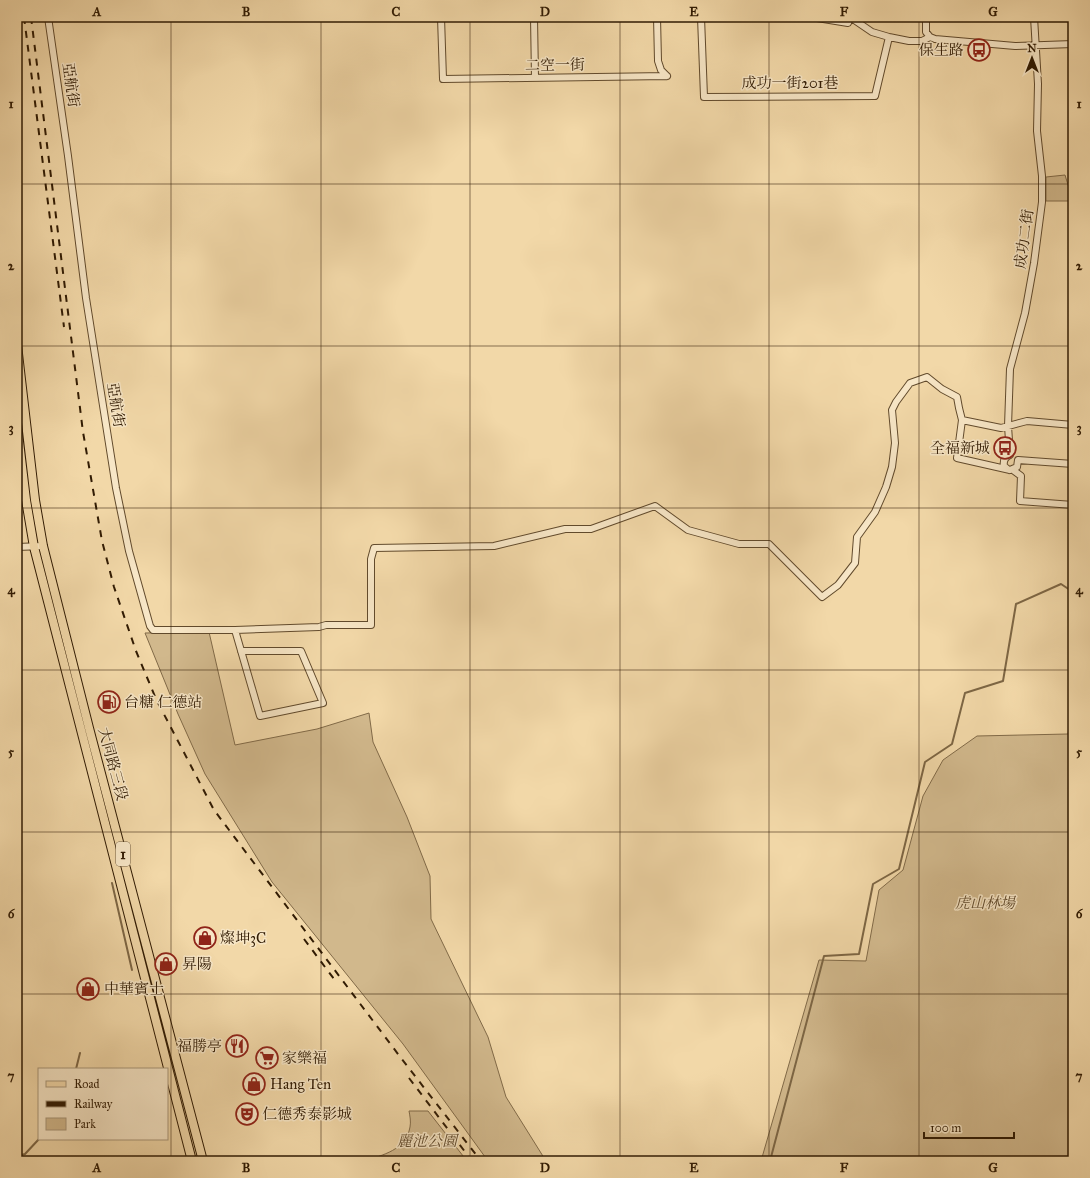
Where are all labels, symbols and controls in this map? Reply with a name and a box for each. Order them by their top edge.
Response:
text: A [92,4,102,20]
text: B [242,4,251,20]
text: C [392,4,401,20]
text: D [540,4,550,20]
text: E [689,4,699,20]
text: F [840,4,849,20]
text: G [988,4,998,20]
bus stop icon: 保生路 [966,37,992,63]
north arrow [1012,38,1052,78]
place label: 保生路 [919,41,964,59]
text: N [1027,42,1037,55]
street label: 二空一街 [525,55,585,75]
street label: 亞航街 [59,61,83,109]
street label: 成功一街201巷 [742,74,838,92]
text: 1 [8,96,14,112]
text: 1 [1076,96,1082,112]
street label: 成功二街 [1011,208,1037,270]
text: 2 [8,258,15,274]
text: 2 [1076,258,1083,274]
street label: 亞航街 [104,381,128,429]
text: 3 [8,420,14,436]
text: 3 [1076,420,1082,436]
bus stop icon: 全福新城 [992,435,1018,461]
place label: 全福新城 [930,439,990,457]
text: 4 [7,582,15,598]
text: 4 [1075,582,1083,598]
fuel station icon: 台糖 仁德站 [96,689,122,715]
place label: 台糖 仁德站 [124,693,202,711]
street label: 大同路三段 [95,725,131,803]
text: 5 [8,744,15,760]
text: 5 [1076,744,1083,760]
road number: 1 [116,842,130,866]
park label: 虎山林場 [955,894,1017,912]
text: 6 [8,906,16,922]
text: 6 [1076,906,1084,922]
shop icon: 燦坤3C [192,925,218,951]
place label: 燦坤3C [220,929,266,947]
shop icon: 昇陽 [153,951,179,977]
place label: 昇陽 [182,955,212,973]
shop icon: 中華賓士 [75,976,101,1002]
place label: 中華賓士 [104,980,164,998]
restaurant icon: 福勝亭 [224,1033,250,1059]
place label: 福勝亭 [177,1037,222,1055]
supermarket icon: 家樂福 [254,1045,280,1071]
place label: 家樂福 [282,1049,327,1067]
text: 7 [8,1068,15,1084]
legend [38,1068,168,1140]
text: 7 [1076,1068,1083,1084]
shop icon: Hang Ten [241,1071,267,1097]
place label: Hang Ten [270,1075,331,1093]
text: Road [74,1077,100,1091]
text: Railway [74,1097,113,1111]
theatre icon: 仁德秀泰影城 [234,1101,260,1127]
place label: 仁德秀泰影城 [262,1105,352,1123]
scale bar [924,1114,1014,1140]
text: Park [74,1117,96,1131]
text: 100 m [930,1121,961,1135]
park label: 麗池公園 [397,1132,459,1150]
text: A [92,1160,102,1176]
text: B [242,1160,251,1176]
text: C [392,1160,401,1176]
text: D [540,1160,550,1176]
text: E [689,1160,699,1176]
text: F [840,1160,849,1176]
text: G [988,1160,998,1176]

